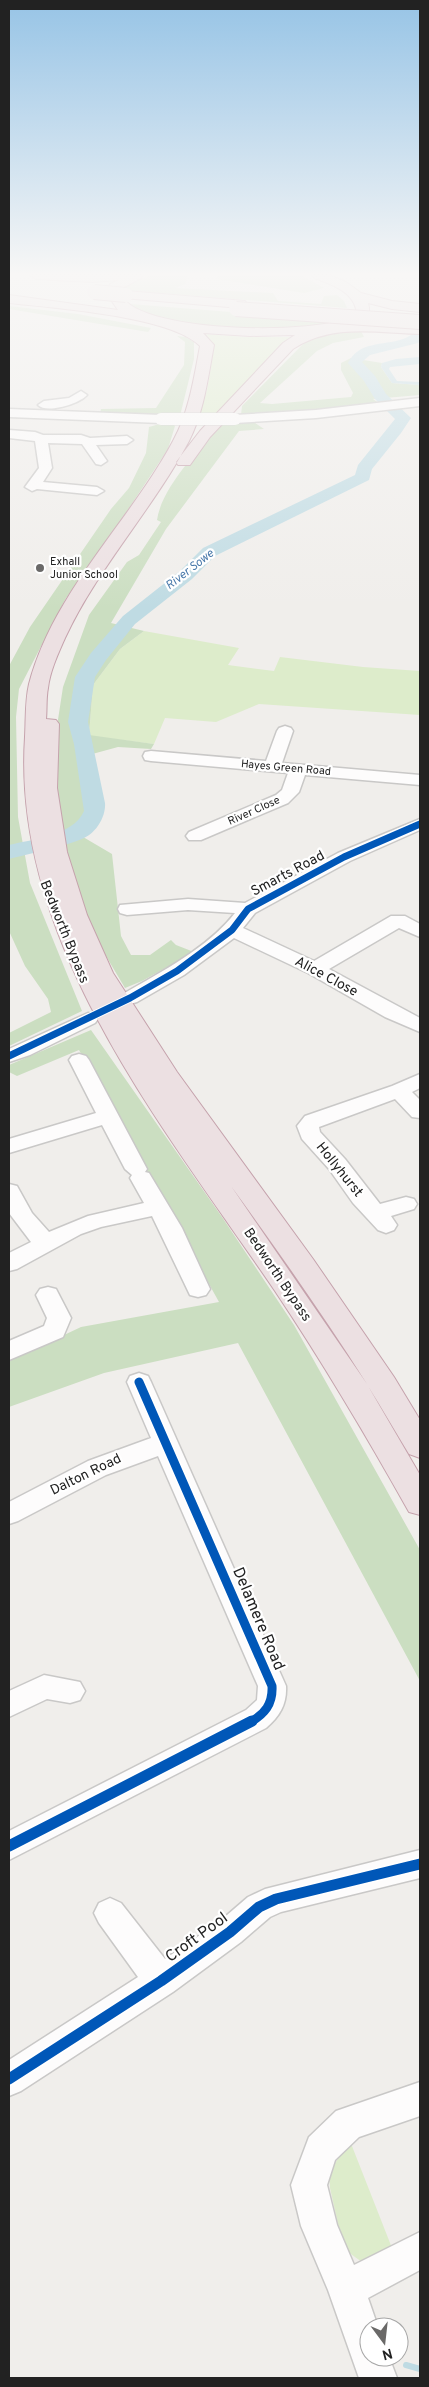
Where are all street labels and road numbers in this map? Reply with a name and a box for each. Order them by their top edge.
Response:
street label: Hayes Green Road [240,757,332,779]
street label: River Close [226,793,282,829]
street label: Smarts Road [248,847,328,901]
street label: Bedworth Bypass [36,878,92,986]
street label: Alice Close [292,953,360,1001]
street label: Hollyhurst [312,1139,366,1201]
street label: Bedworth Bypass [239,1225,315,1325]
street label: Dalton Road [48,1451,124,1499]
street label: Delamere Road [227,1564,289,1674]
street label: Croft Pool [162,1909,232,1967]

